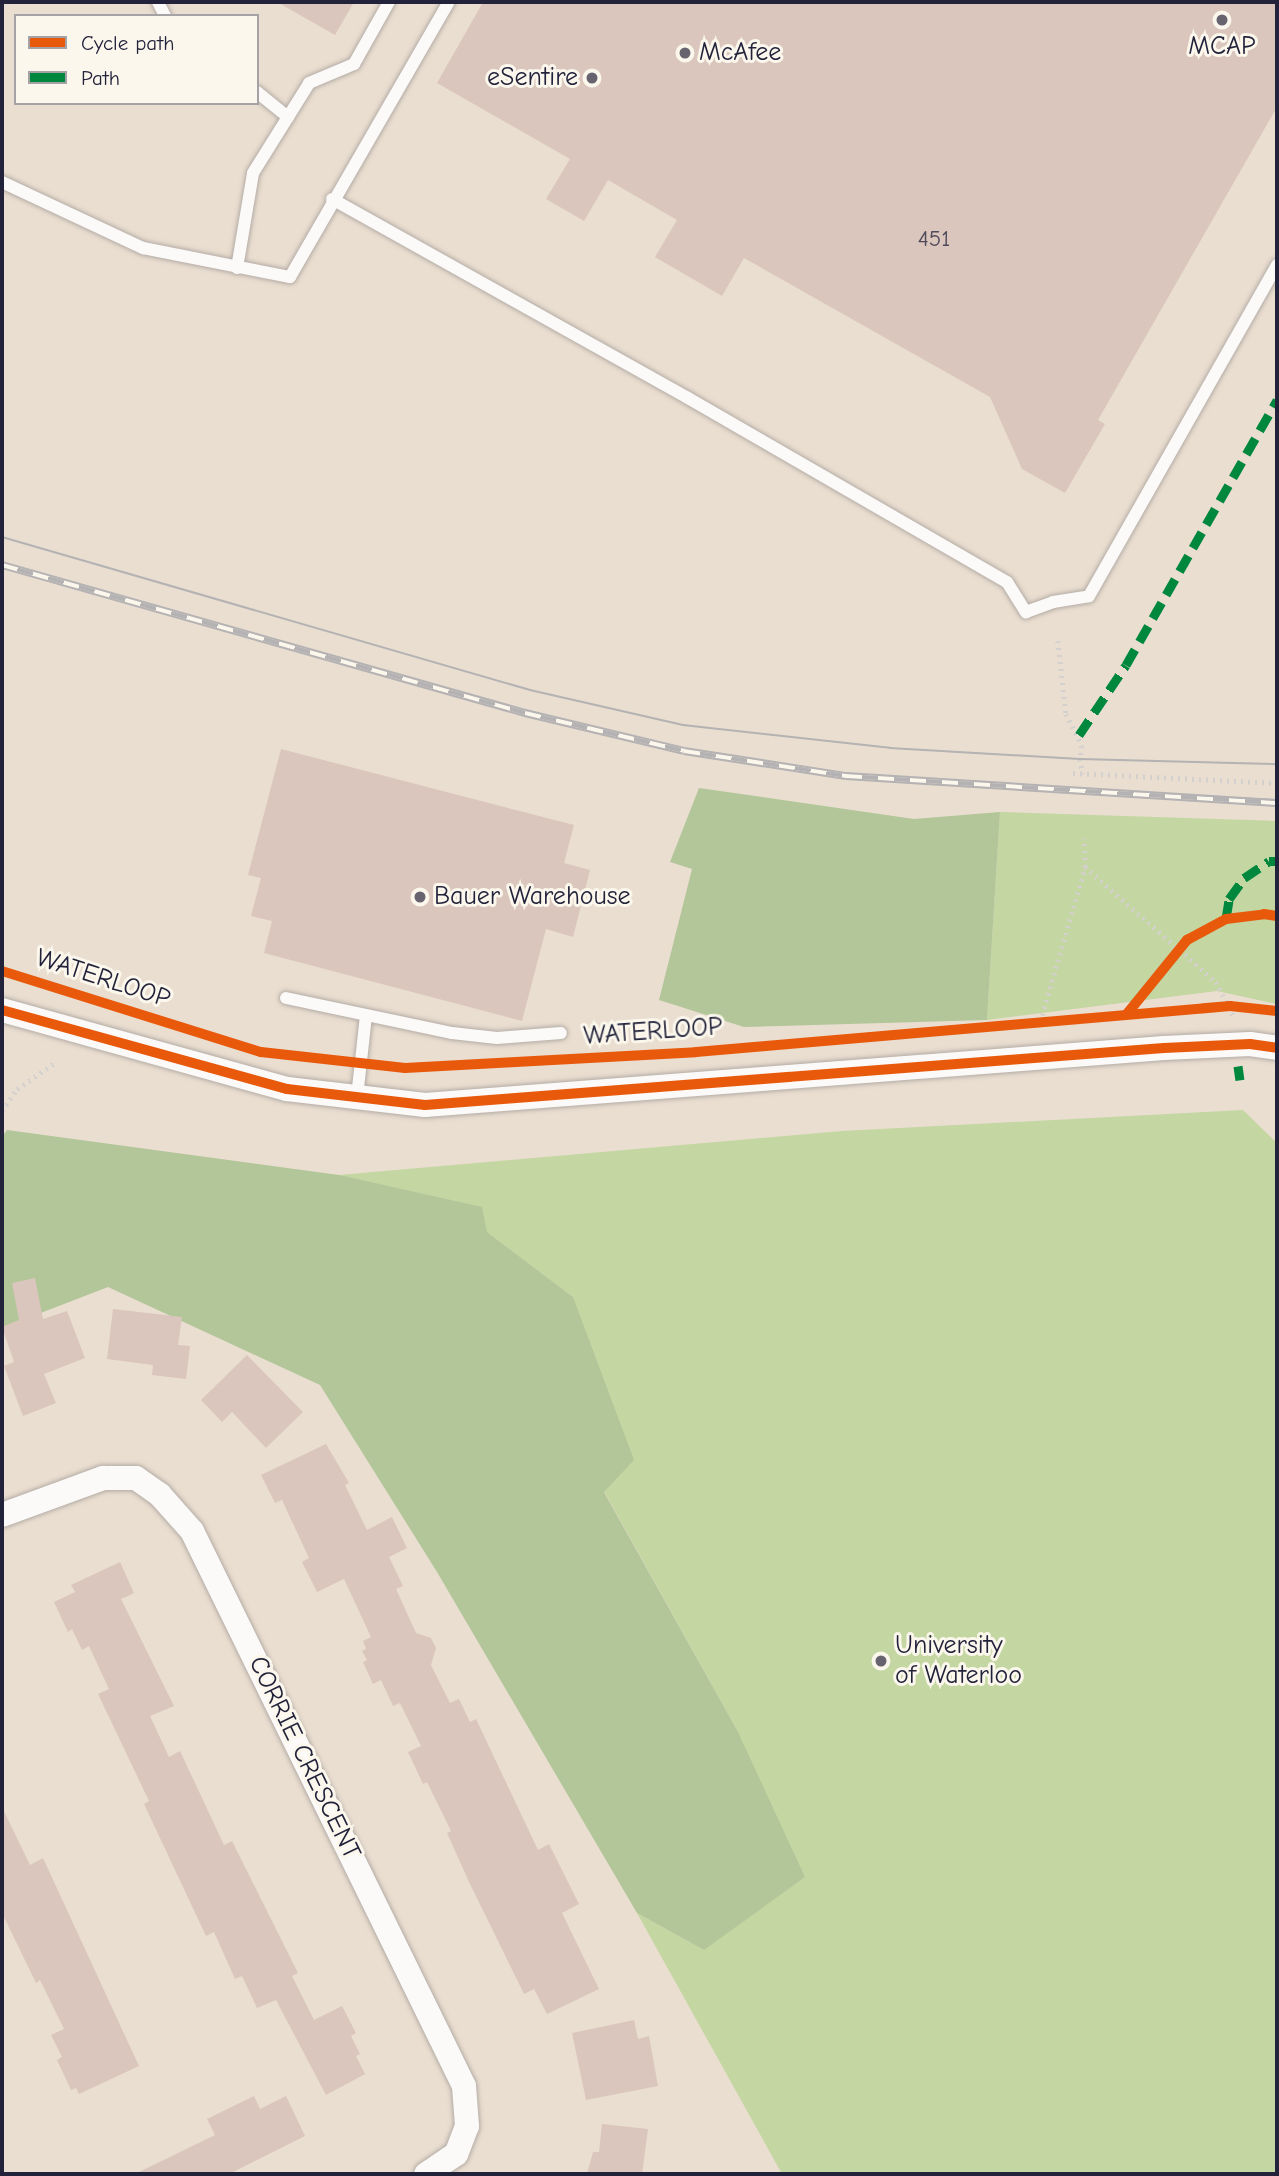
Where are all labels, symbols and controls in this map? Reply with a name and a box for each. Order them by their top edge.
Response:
marker: MCAP [1214,12,1230,28]
legend [14,14,259,105]
text: Cycle path [81,31,174,55]
place label: MCAP [1188,31,1256,63]
place label: McAfee [699,37,781,69]
marker: McAfee [677,45,693,61]
place label: eSentire [487,62,578,94]
text: Path [81,66,120,90]
marker: eSentire [584,70,600,86]
house number: 451 [918,225,950,253]
place label: Bauer Warehouse [434,881,631,913]
marker: Bauer Warehouse [412,889,428,905]
street label: WATERLOOP [32,943,174,1015]
street label: WATERLOOP [582,1012,724,1052]
place label: University of Waterloo [895,1630,1022,1692]
street label: CORRIE CRESCENT [241,1651,367,1865]
marker: University of Waterloo [873,1653,889,1669]

